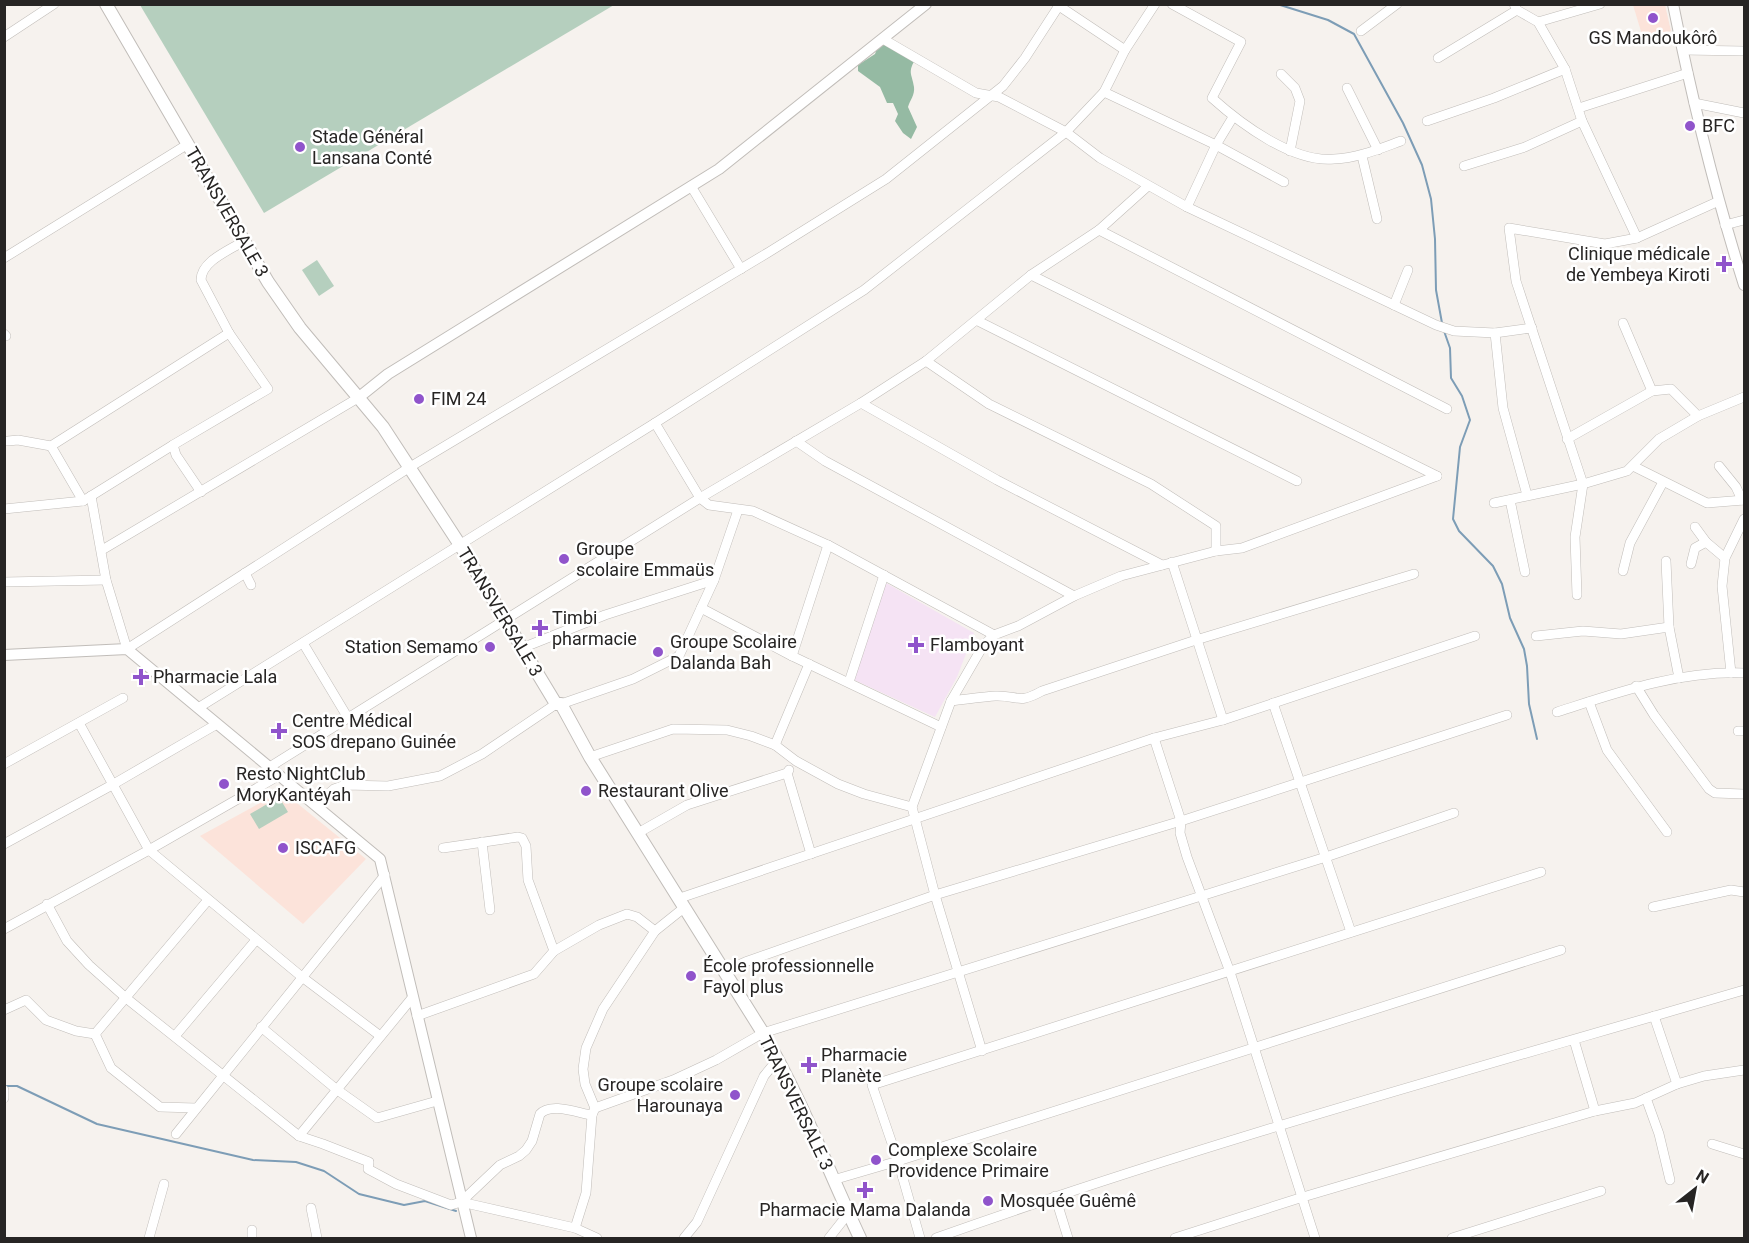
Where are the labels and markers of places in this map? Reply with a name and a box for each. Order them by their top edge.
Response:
marker: GS Mandoukôrô [1646,11,1660,25]
place label: GS Mandoukôrô [1589,27,1717,48]
place label: BFC [1702,115,1735,136]
marker: BFC [1683,119,1697,133]
place label: Stade Général Lansana Conté [312,126,432,168]
marker: Stade Général Lansana Conté [293,140,307,154]
place label: Clinique médicale de Yembeya Kiroti [1566,243,1710,285]
marker: Clinique médicale de Yembeya Kiroti [1715,255,1733,273]
place label: FIM 24 [431,388,486,409]
marker: FIM 24 [412,392,426,406]
place label: Groupe scolaire Emmaüs [576,538,714,580]
marker: Groupe scolaire Emmaüs [557,552,571,566]
place label: Timbi pharmacie [552,607,637,649]
marker: Timbi pharmacie [533,621,547,635]
place label: Groupe Scolaire Dalanda Bah [670,631,797,673]
place label: Flamboyant [930,634,1024,655]
place label: Station Semamo [345,636,478,657]
marker: Flamboyant [907,636,925,654]
marker: Station Semamo [483,640,497,654]
marker: Groupe Scolaire Dalanda Bah [651,645,665,659]
place label: Pharmacie Lala [153,666,277,687]
marker: Pharmacie Lala [134,670,148,684]
place label: Centre Médical SOS drepano Guinée [292,710,456,752]
marker: Centre Médical SOS drepano Guinée [270,722,288,740]
place label: Resto NightClub MoryKantéyah [236,763,366,805]
marker: Resto NightClub MoryKantéyah [217,777,231,791]
place label: Restaurant Olive [598,780,729,801]
marker: Restaurant Olive [579,784,593,798]
place label: ISCAFG [295,837,356,858]
marker: ISCAFG [276,841,290,855]
place label: École professionnelle Fayol plus [703,955,874,997]
marker: École professionnelle Fayol plus [684,969,698,983]
place label: Pharmacie Planète [821,1044,907,1086]
marker: Pharmacie Planète [802,1058,816,1072]
place label: Groupe scolaire Harounaya [598,1074,723,1116]
marker: Groupe scolaire Harounaya [728,1088,742,1102]
place label: Complexe Scolaire Providence Primaire [888,1139,1049,1181]
marker: Complexe Scolaire Providence Primaire [869,1153,883,1167]
marker: Pharmacie Mama Dalanda [858,1183,872,1197]
place label: Mosquée Guêmê [1000,1190,1136,1211]
marker: Mosquée Guêmê [981,1194,995,1208]
place label: Pharmacie Mama Dalanda [759,1199,971,1220]

